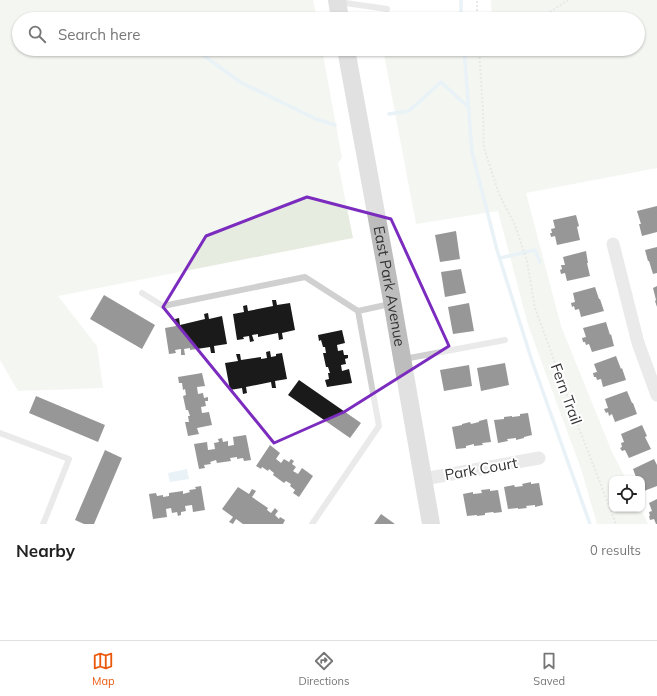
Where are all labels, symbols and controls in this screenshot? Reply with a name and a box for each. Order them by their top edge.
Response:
search box [12,12,645,56]
icon: search [26,23,48,45]
text: Search here [58,25,140,44]
street label: East Park Avenue [370,224,410,348]
street label: Fern Trail [547,361,586,427]
street label: Park Court [443,453,519,484]
map controls [609,476,645,512]
button: locate [609,476,645,512]
text: Nearby [16,540,75,561]
text: 0 results [590,542,641,558]
tab: Map [92,650,115,688]
tab: Directions [299,650,349,688]
tab: Saved [533,650,565,688]

